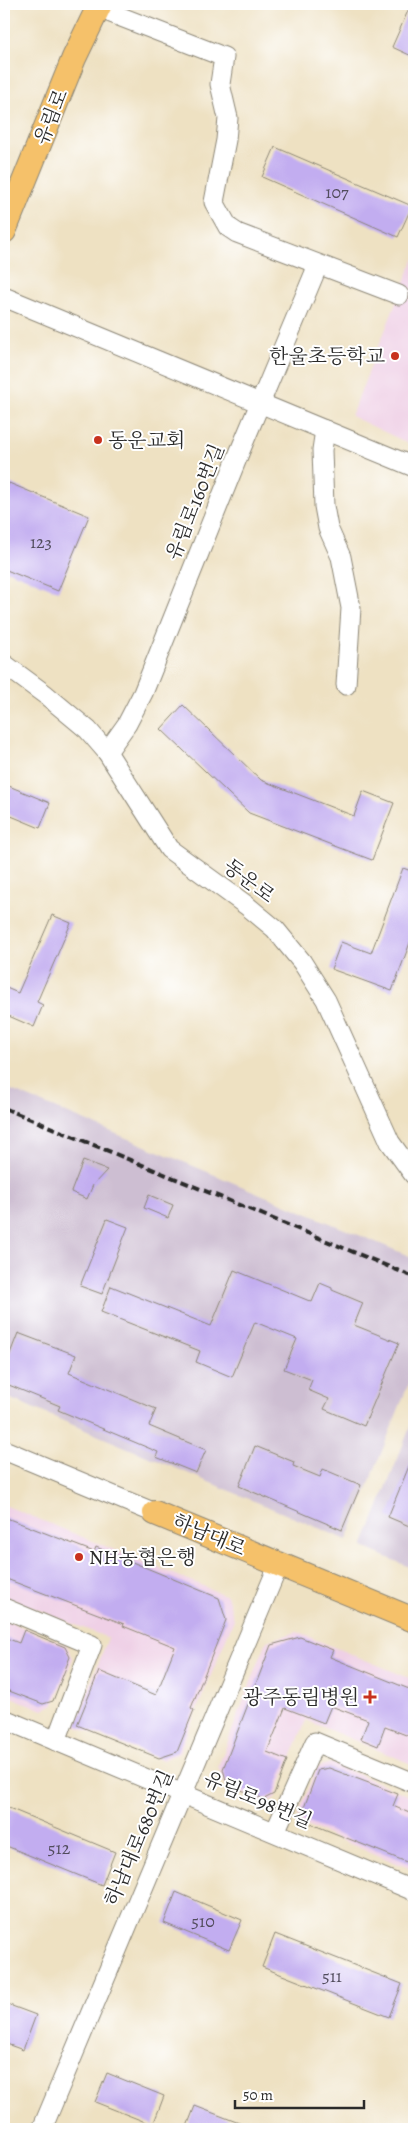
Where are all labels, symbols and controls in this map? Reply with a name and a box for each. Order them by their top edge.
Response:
street label: 유림로 [28,85,74,149]
house number: 107 [325,180,349,204]
place label: 한울초등학교 [269,343,386,370]
marker: 한울초등학교 [389,350,401,362]
place label: 동운교회 [108,427,185,454]
marker: 동운교회 [92,434,104,446]
street label: 유림로160번길 [159,440,231,564]
house number: 123 [30,530,52,554]
street label: 동운로 [218,853,280,909]
street label: 하남대로 [168,1507,250,1563]
place label: NH농협은행 [89,1544,196,1571]
marker: NH농협은행 [73,1551,85,1563]
place label: 광주동림병원 [243,1684,359,1711]
marker: 광주동림병원 [363,1690,377,1704]
street label: 유림로98번길 [200,1765,316,1835]
street label: 하남대로680번길 [98,1766,180,1910]
house number: 512 [48,1836,71,1860]
house number: 510 [191,1909,215,1933]
house number: 511 [322,1964,342,1988]
scale bar [235,2078,364,2110]
text: 50 m [243,2085,273,2105]

